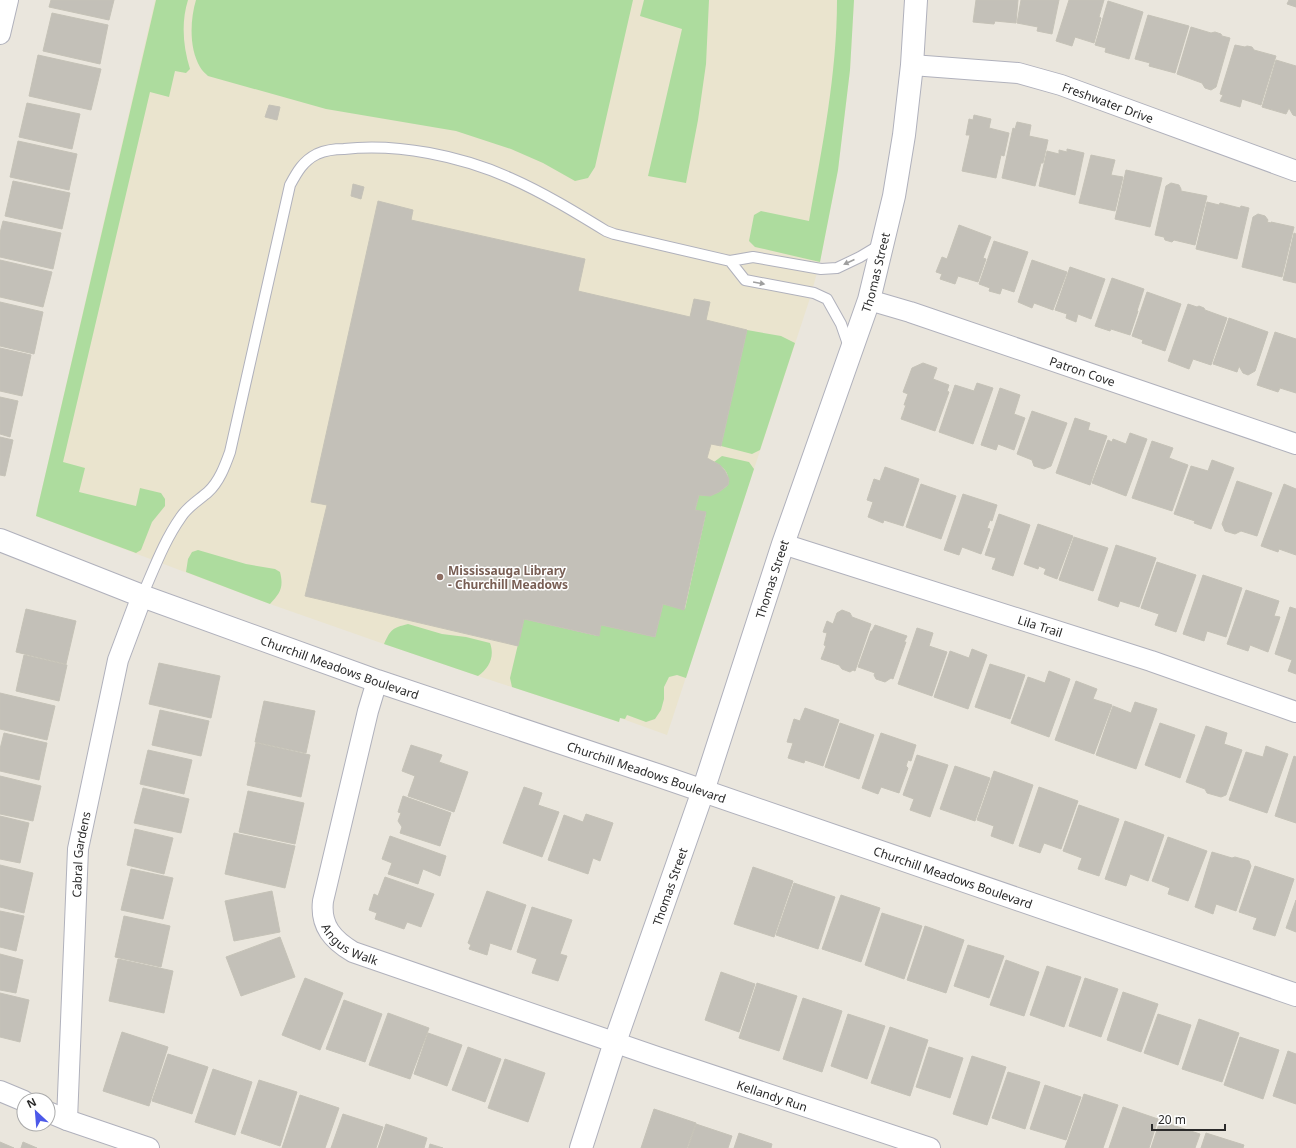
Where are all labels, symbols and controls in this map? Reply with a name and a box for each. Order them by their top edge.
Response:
street label: Freshwater Drive [1060,78,1156,127]
street label: Thomas Street [857,230,894,315]
one-way arrow [843,259,855,265]
one-way arrow [753,280,766,286]
street label: Patron Cove [1047,352,1118,390]
street label: Thomas Street [751,537,793,621]
place label: Mississauga Library - Churchill Meadows [448,562,568,593]
marker: Mississauga Library - Churchill Meadows [435,572,445,582]
street label: Lila Trail [1016,611,1065,641]
street label: Churchill Meadows Boulevard [258,631,421,703]
street label: Churchill Meadows Boulevard [565,737,728,807]
street label: Cabral Gardens [68,810,94,898]
street label: Churchill Meadows Boulevard [871,842,1035,912]
street label: Thomas Street [648,845,691,928]
street label: Angus Walk [318,920,381,969]
street label: Kellandy Run [735,1076,810,1115]
north arrow [16,1092,56,1132]
text: N [24,1094,39,1111]
scale bar [1152,1106,1225,1132]
text: 20 m [1158,1111,1186,1128]

